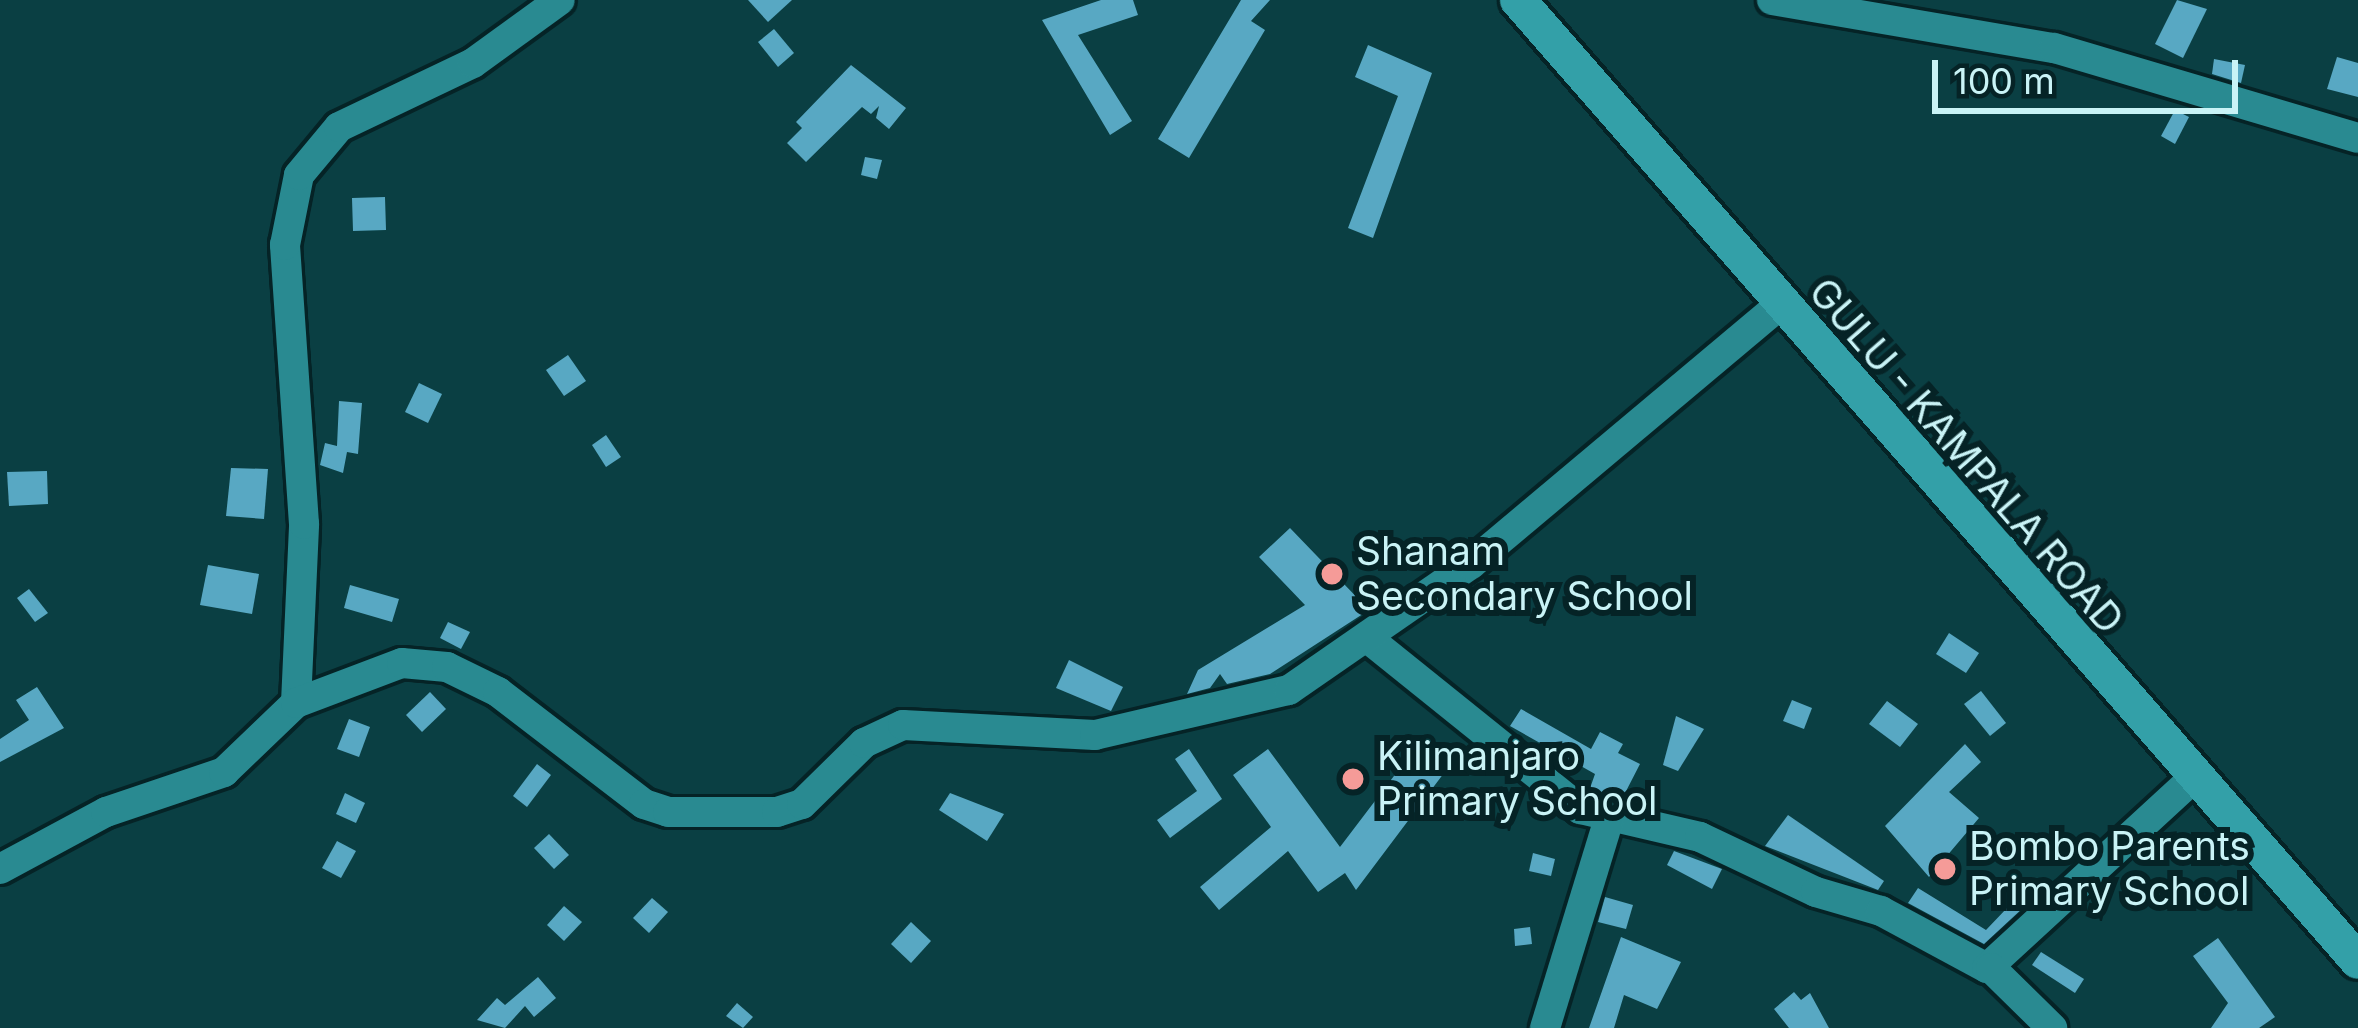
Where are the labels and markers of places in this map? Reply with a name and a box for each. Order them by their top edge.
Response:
place label: Shanam Secondary School [1356,529,1693,620]
marker: Shanam Secondary School [1319,561,1345,587]
place label: Kilimanjaro Primary School [1377,734,1657,825]
marker: Kilimanjaro Primary School [1340,766,1366,792]
place label: Bombo Parents Primary School [1969,824,2250,915]
marker: Bombo Parents Primary School [1932,856,1958,882]

